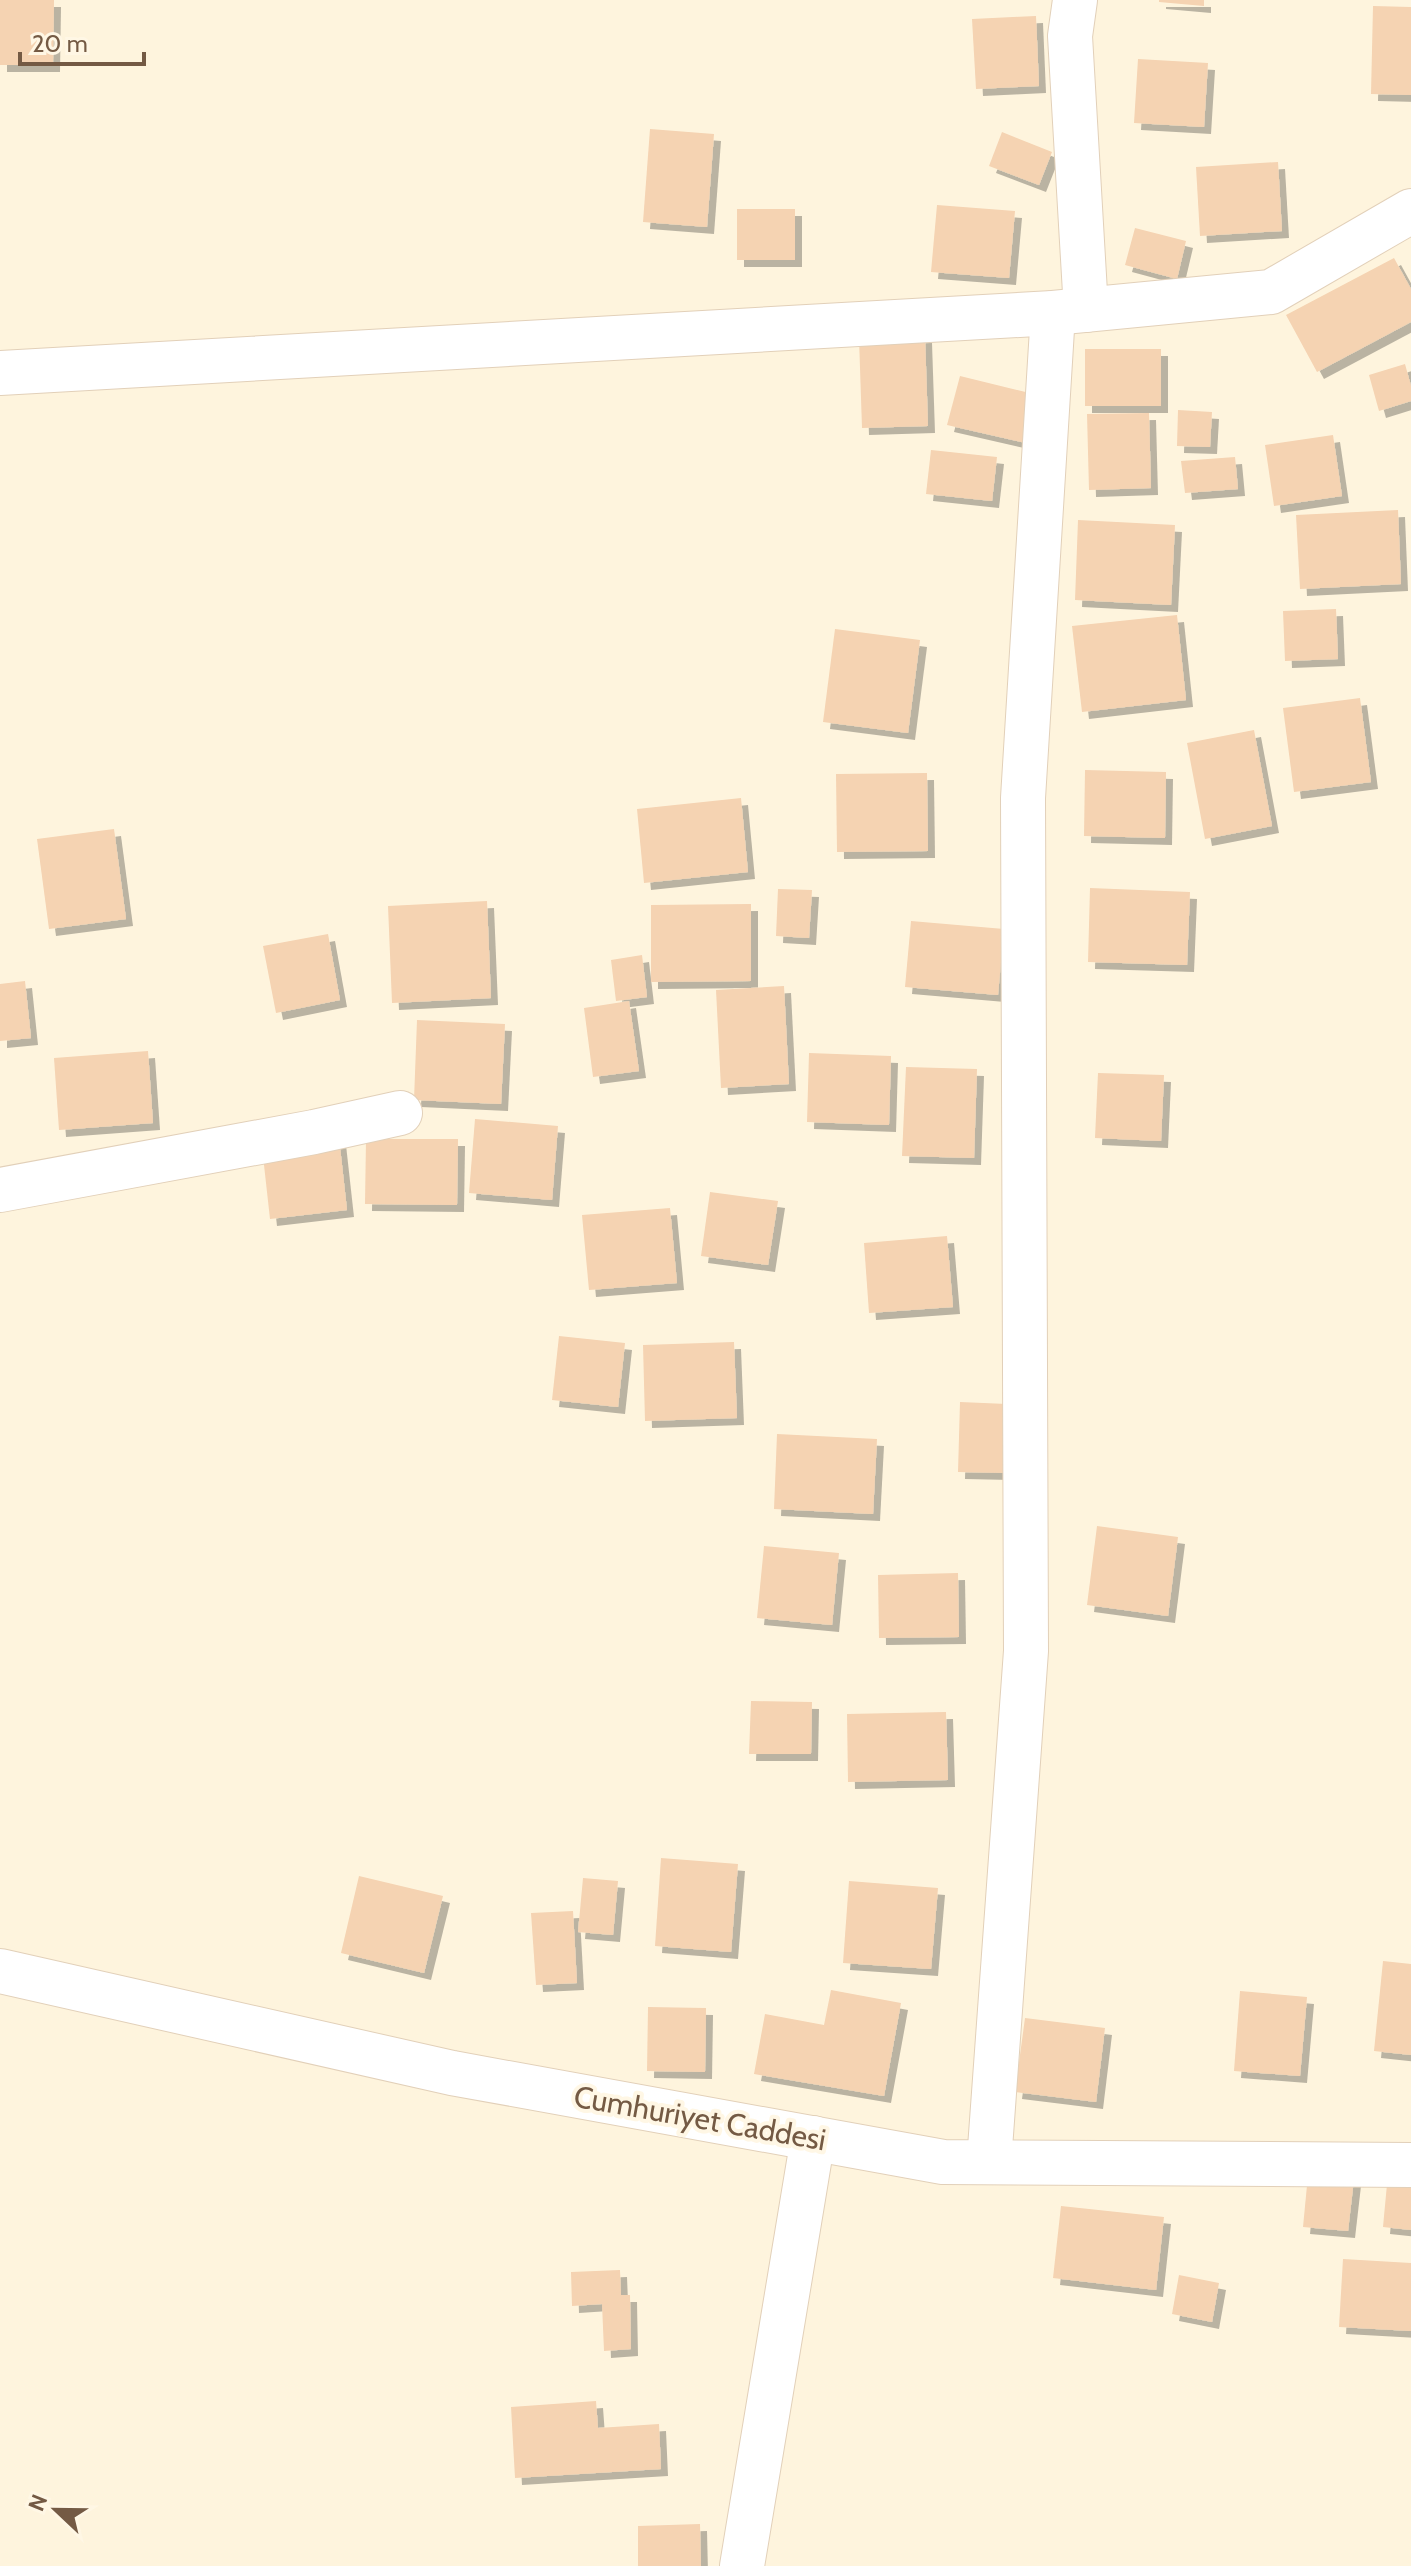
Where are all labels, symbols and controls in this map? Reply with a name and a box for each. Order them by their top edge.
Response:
scale bar [20,16,144,66]
text: 20 m [32,29,88,58]
street label: Cumhuriyet Caddesi [571,2078,829,2158]
north arrow [16,2470,96,2550]
text: N [22,2490,53,2515]

